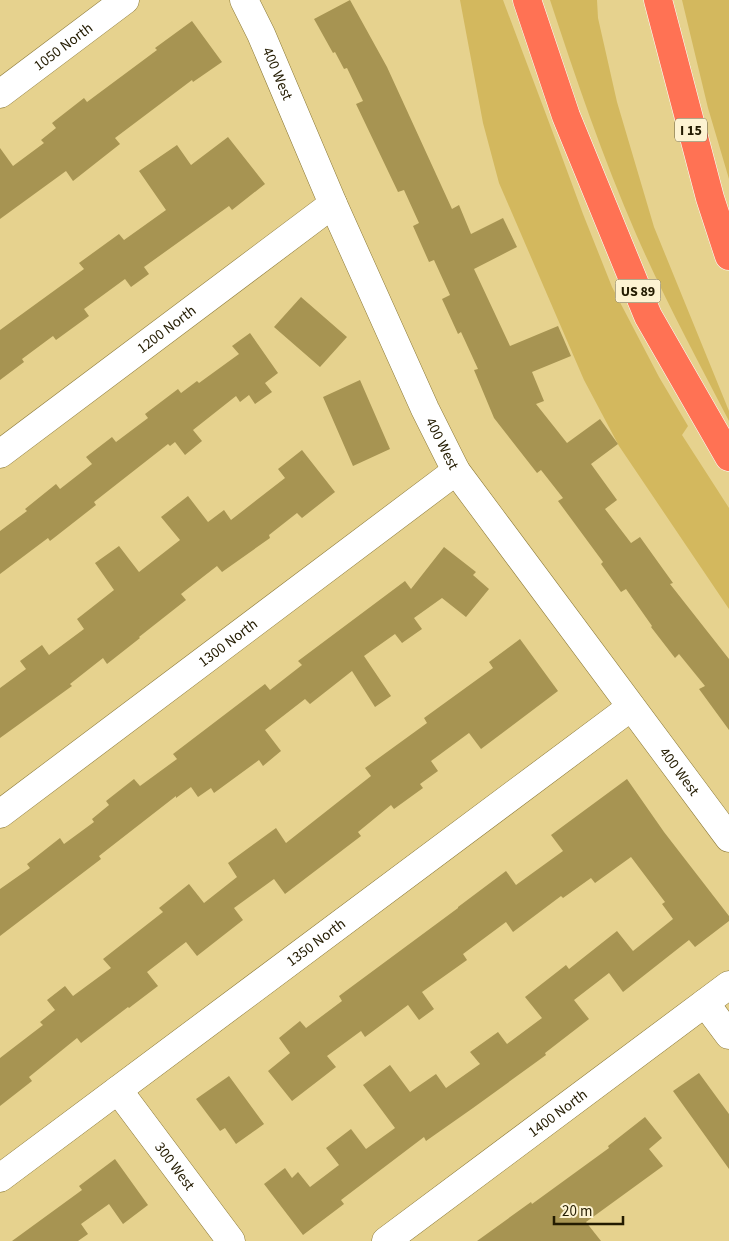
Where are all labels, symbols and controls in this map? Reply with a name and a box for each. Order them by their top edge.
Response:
street label: 1050 North [29,18,97,76]
street label: 400 West [257,44,298,104]
road number: I 15 [675,118,707,142]
road number: US 89 [616,280,660,302]
street label: 1200 North [133,300,201,359]
street label: 400 West [420,414,464,473]
street label: 1300 North [194,614,262,672]
street label: 400 West [654,743,704,800]
street label: 1350 North [282,914,350,972]
street label: 1400 North [524,1084,592,1143]
street label: 300 West [149,1138,200,1195]
scale bar [554,1194,623,1226]
text: 20 m [562,1201,592,1222]

